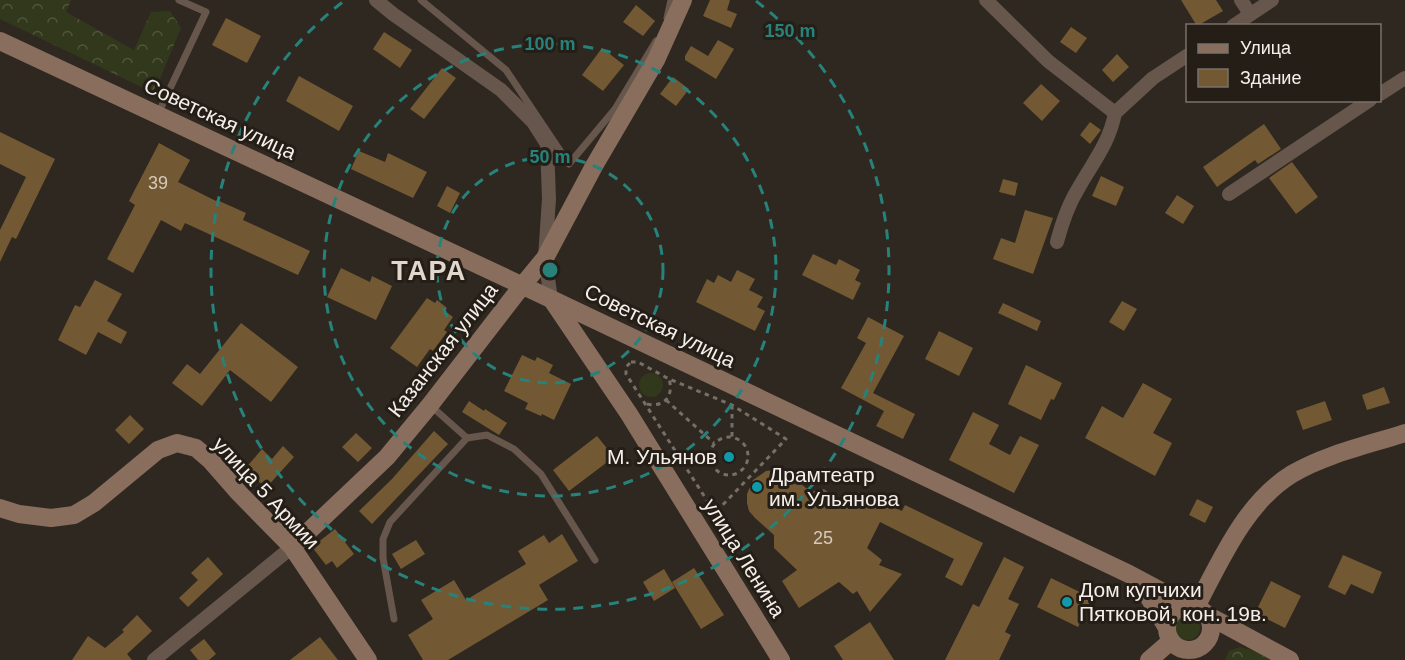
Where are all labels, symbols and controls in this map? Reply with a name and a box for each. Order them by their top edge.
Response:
text: 150 m [764,21,816,41]
legend [1186,24,1381,102]
text: 100 m [524,34,576,54]
text: Улица [1240,38,1292,58]
text: Здание [1240,68,1301,88]
street label: Советская улица [141,73,300,164]
text: 50 m [529,147,571,167]
house number: 39 [148,173,168,193]
district label: ТАРА [391,256,467,286]
centre of rings [540,260,560,280]
street label: Казанская улица [383,278,502,421]
street label: Советская улица [581,279,740,372]
street label: улица 5 Армии [209,432,324,553]
place label: М. Ульянов [607,445,717,468]
marker: М. Ульянов [722,450,736,464]
place label: Драмтеатр им. Ульянова [769,463,900,510]
marker: Драмтеатр им. Ульянова [750,480,764,494]
street label: улица Ленина [699,494,790,622]
house number: 25 [813,528,833,548]
place label: Дом купчихи Пятковой, кон. 19в. [1079,578,1267,625]
marker: Дом купчихи Пятковой, кон. 19в. [1060,595,1074,609]

